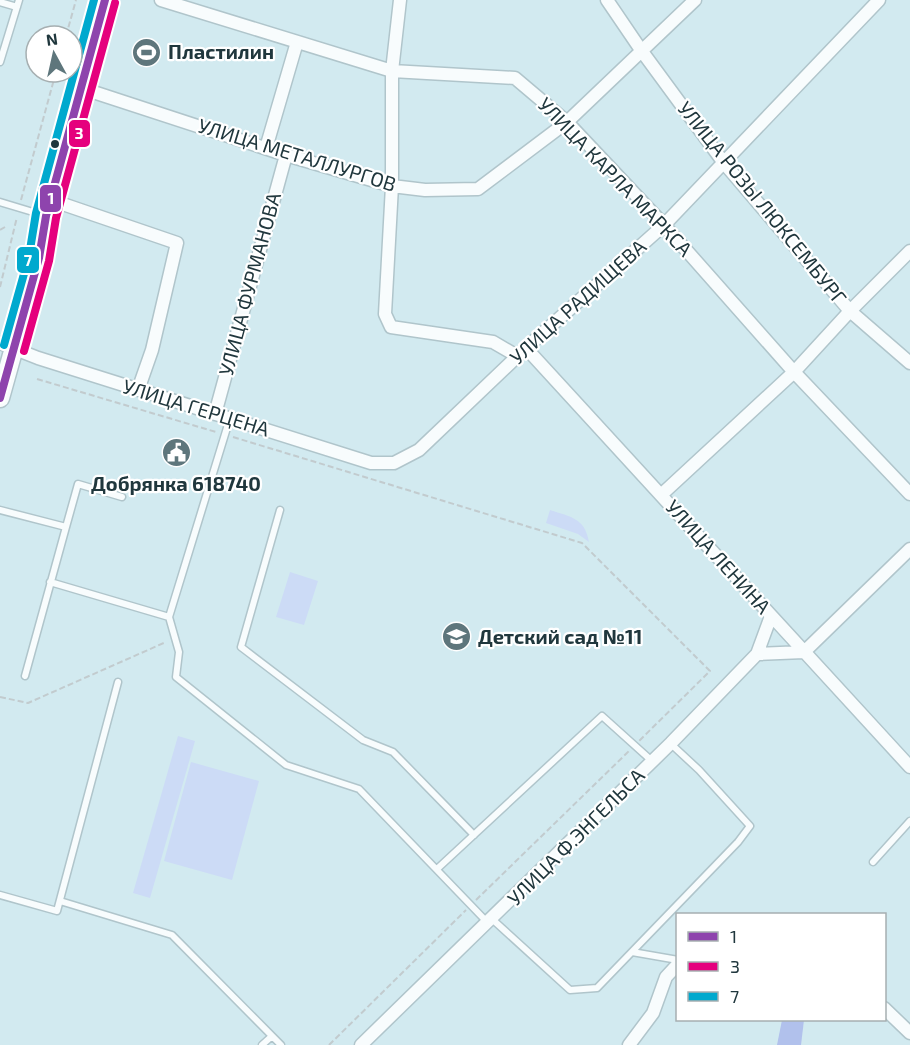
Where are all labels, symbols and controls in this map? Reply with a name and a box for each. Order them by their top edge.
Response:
north arrow [24,24,84,84]
text: N [45,28,59,49]
sports icon: Пластилин [131,36,163,68]
place label: Пластилин [168,39,274,63]
street label: УЛИЦА КАРЛА МАРКСА [534,92,698,261]
street label: УЛИЦА РОЗЫ ЛЮКСЕМБУРГ [673,96,852,309]
street label: УЛИЦА МЕТАЛЛУРГОВ [195,113,399,196]
line badge: 3 [68,119,91,148]
text: 3 [74,123,84,142]
unlabelled marker [49,138,61,150]
line badge: 1 [39,184,62,213]
text: 1 [48,188,54,207]
street label: УЛИЦА ФУРМАНОВА [213,189,285,378]
street label: УЛИЦА РАДИЩЕВА [504,233,651,369]
line badge: 7 [16,246,40,274]
text: 7 [24,250,33,269]
street label: УЛИЦА ГЕРЦЕНА [120,373,273,441]
public building icon: Добрянка 618740 [160,437,192,469]
place label: Добрянка 618740 [91,471,261,495]
street label: УЛИЦА ЛЕНИНА [661,494,777,619]
school or university icon: Детский сад №11 [441,621,473,653]
place label: Детский сад №11 [478,624,642,648]
street label: УЛИЦА Ф.ЭНГЕЛЬСА [502,762,649,910]
legend [676,913,886,1021]
text: 1 [730,925,737,947]
text: 3 [730,955,740,977]
text: 7 [730,985,739,1007]

